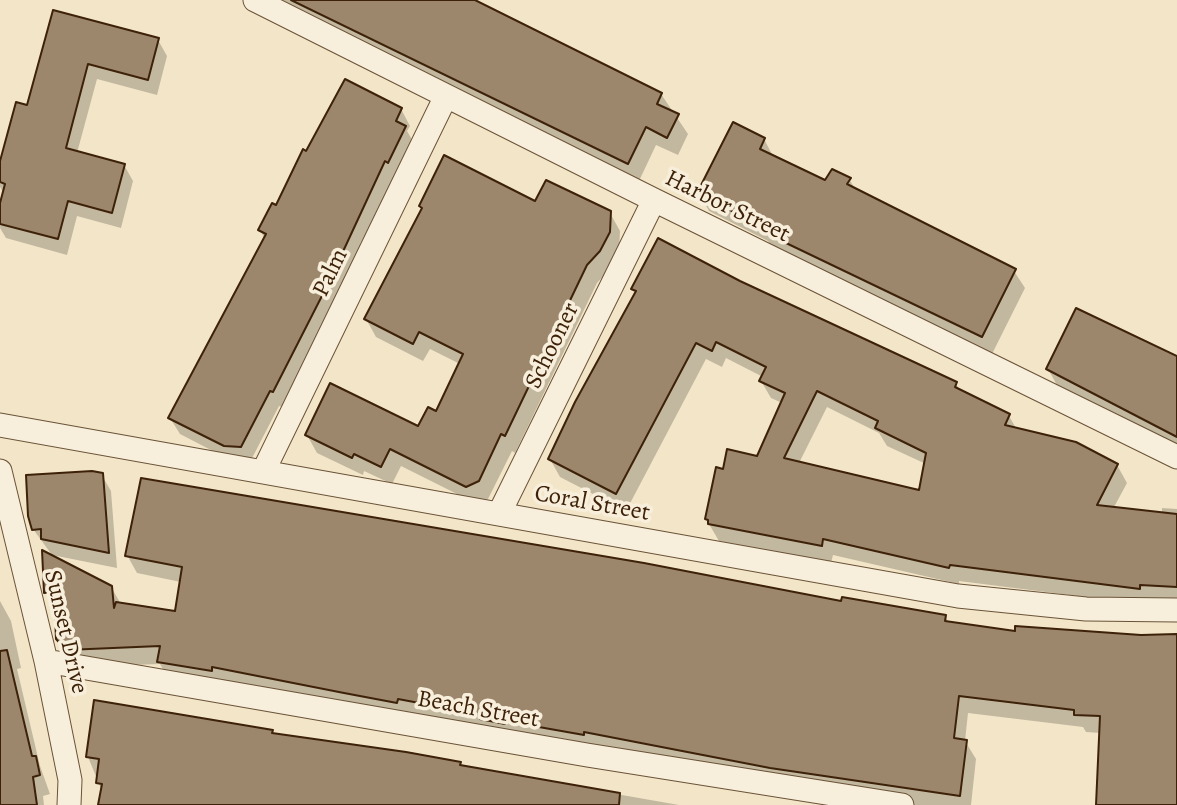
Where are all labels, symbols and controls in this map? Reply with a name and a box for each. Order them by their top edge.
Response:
street label: Harbor Street [660,164,794,250]
street label: Palm [307,244,355,302]
street label: Schooner [520,298,586,394]
street label: Coral Street [532,480,652,528]
street label: Sunset Drive [37,567,93,697]
street label: Beach Street [415,685,541,735]

